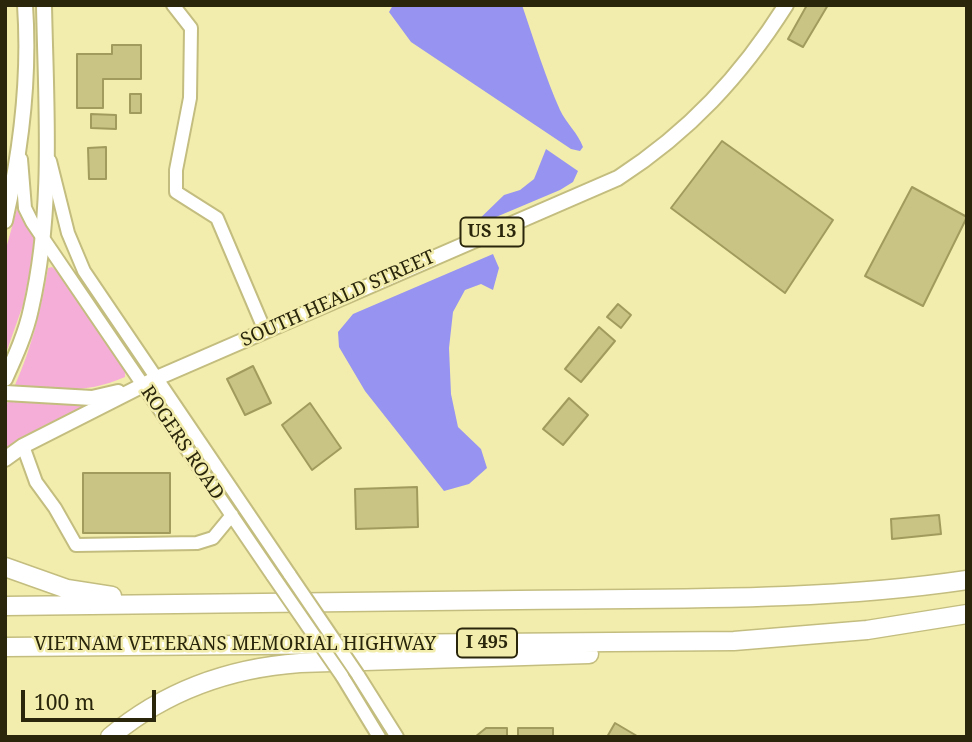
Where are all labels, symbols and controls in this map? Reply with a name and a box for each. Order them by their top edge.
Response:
road number: US 13 [461,218,524,246]
street label: SOUTH HEALD STREET [237,246,439,352]
street label: ROGERS ROAD [136,382,228,504]
road number: I 495 [457,628,517,658]
street label: VIETNAM VETERANS MEMORIAL HIGHWAY [34,634,436,656]
scale bar [24,676,159,720]
text: 100 m [34,688,95,716]

